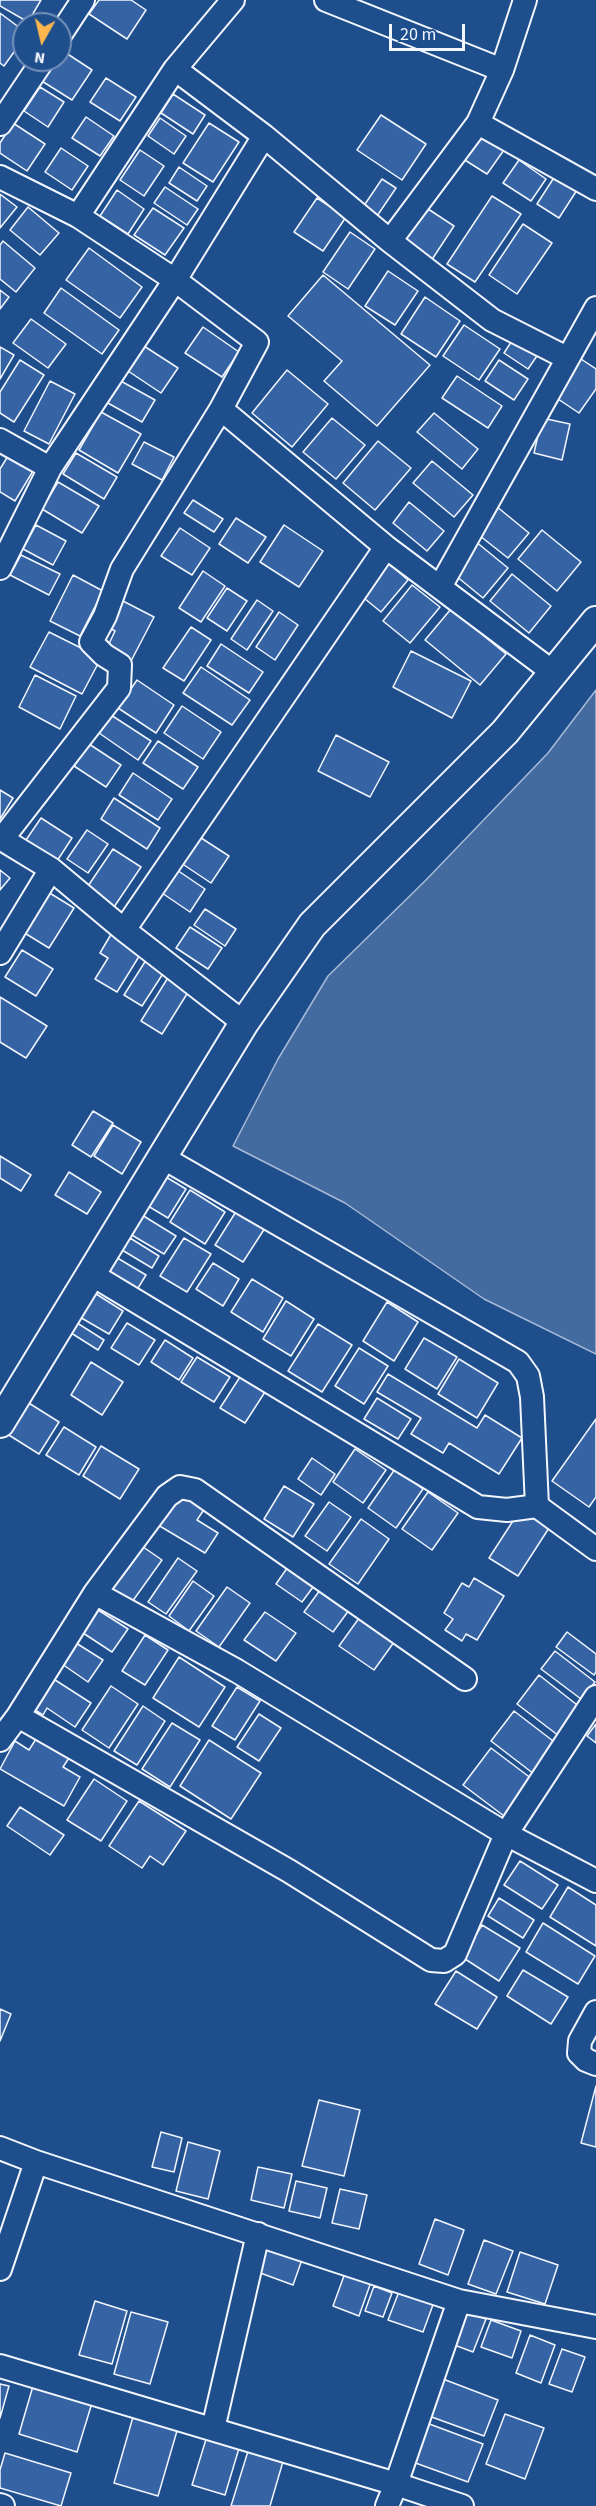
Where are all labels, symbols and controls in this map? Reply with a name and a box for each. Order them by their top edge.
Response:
north arrow [12,12,72,72]
scale bar [392,12,468,50]
text: 20 m [400,22,436,47]
text: N [33,46,47,69]

